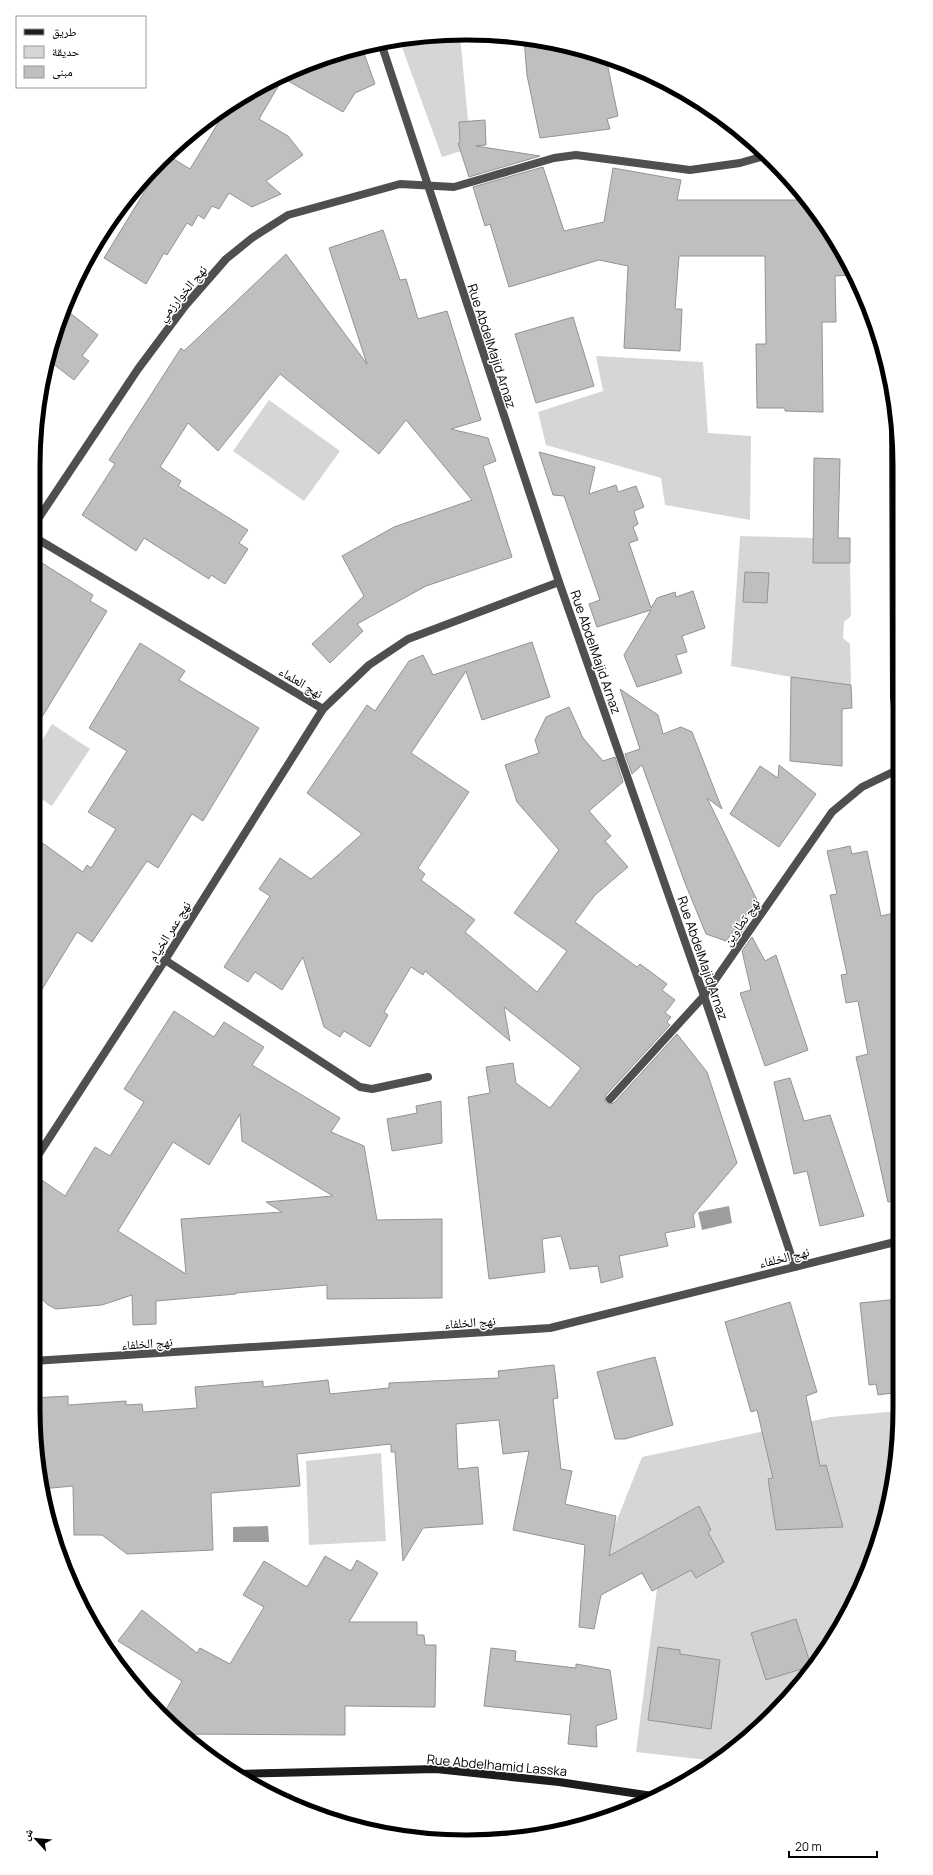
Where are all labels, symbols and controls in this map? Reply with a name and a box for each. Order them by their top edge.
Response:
legend [16,16,146,88]
text: طريق [52,23,77,40]
text: حديقة [52,43,80,60]
text: مبنى [52,63,73,80]
street label: نهج الخوارزمي [153,261,213,326]
street label: Rue AbdelMajid Arnaz [463,281,521,411]
street label: Rue AbdelMajid Arnaz [566,588,626,716]
street label: نهج العلماء [275,662,326,703]
street label: Rue AbdelMajid Arnaz [673,894,733,1022]
street label: نهج تطاوين [718,895,765,950]
street label: نهج عمر الخيام [143,897,196,965]
street label: نهج الخلفاء [757,1242,811,1273]
street label: نهج الخلفاء [444,1311,496,1334]
street label: نهج الخلفاء [121,1332,173,1355]
street label: Rue Abdelhamid Lasska [426,1750,568,1780]
north arrow [16,1819,56,1859]
text: ش [17,1825,37,1843]
scale bar [789,1833,877,1859]
text: 20 m [795,1838,822,1855]

